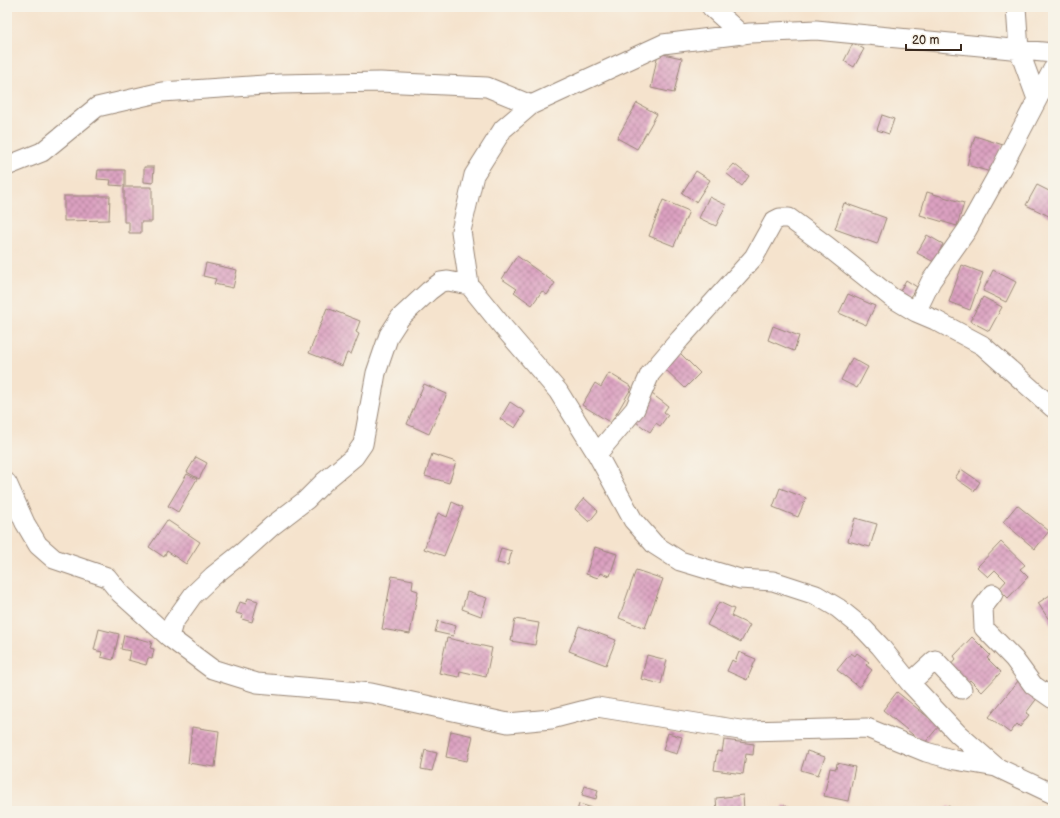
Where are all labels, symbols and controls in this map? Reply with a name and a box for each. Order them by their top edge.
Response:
scale bar [906,26,961,52]
text: 20 m [912,33,939,48]

